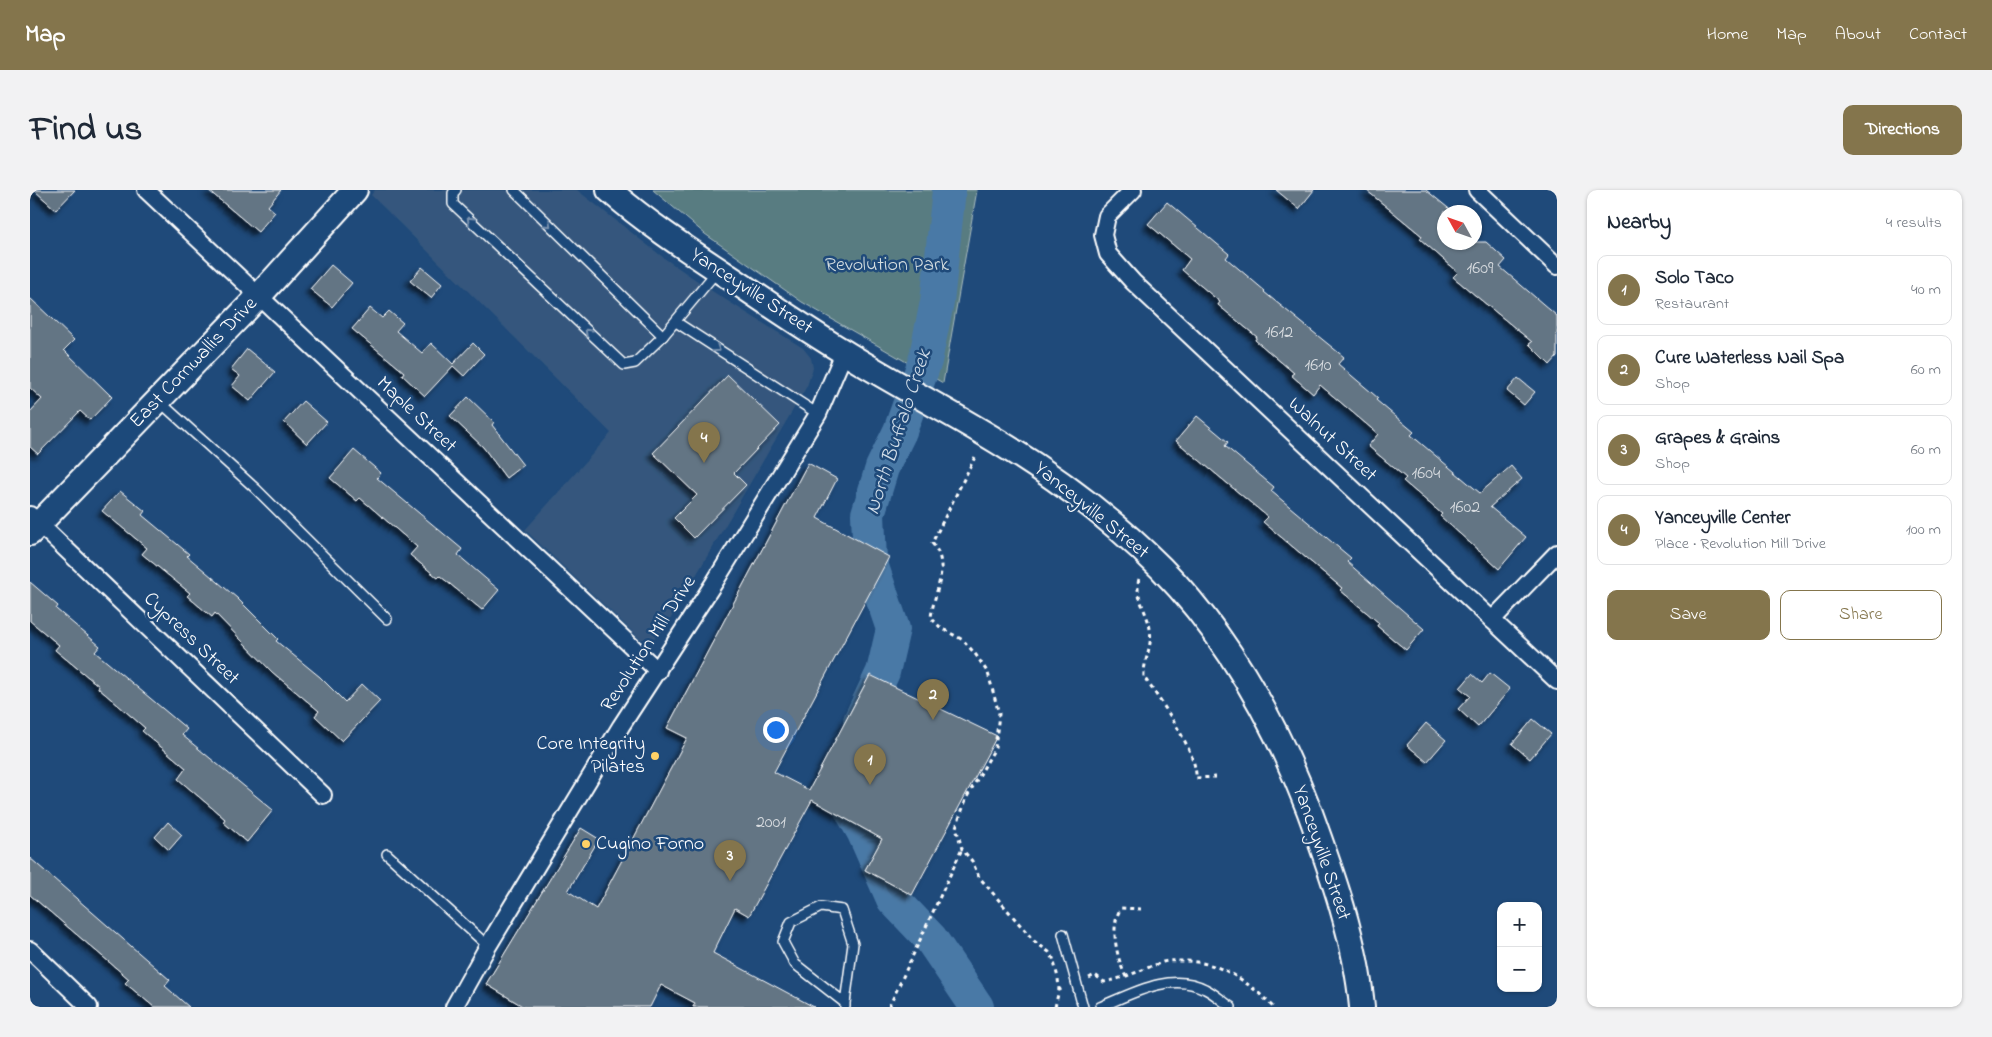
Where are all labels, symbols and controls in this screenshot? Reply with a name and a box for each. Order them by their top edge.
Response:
text: Map [25,18,66,53]
text: Home [1707,22,1748,48]
text: Map [1776,22,1807,48]
text: About [1835,22,1881,48]
text: Contact [1909,22,1967,48]
text: Find us [30,105,142,156]
button: Directions [1843,105,1962,155]
north arrow [1437,205,1482,250]
text: Nearby [1607,208,1671,238]
text: 4 results [1886,211,1942,235]
one-way arrow [467,217,476,226]
one-way arrow [543,218,552,227]
street label: Yanceyville Street [684,241,818,343]
park label: Revolution Park [825,251,949,280]
house number: 1609 [1467,256,1494,282]
text: Solo Taco [1655,265,1734,292]
text: 1 [1621,278,1627,302]
text: 40 m [1911,278,1941,302]
street label: East Cornwallis Drive [123,291,265,435]
text: Restaurant [1655,292,1729,316]
house number: 1612 [1265,320,1293,346]
one-way arrow [585,329,594,338]
one-way arrow [712,342,721,352]
water label: North Buffalo Creek [858,345,940,518]
text: Cure Waterless Nail Spa [1655,345,1844,372]
house number: 1610 [1304,353,1332,379]
text: 2 [1620,358,1628,382]
text: 60 m [1911,358,1941,382]
street label: Maple Street [369,370,463,460]
text: Shop [1655,372,1690,396]
street label: Walnut Street [1281,391,1383,489]
pin: 4 [688,422,720,463]
text: Grapes & Grains [1655,425,1780,452]
text: 3 [1621,438,1627,462]
text: 60 m [1911,438,1941,462]
text: Shop [1655,452,1690,476]
street label: Yanceyville Street [1027,455,1155,567]
house number: 1604 [1412,461,1441,487]
house number: 1602 [1450,495,1480,521]
text: Yanceyville Center [1655,505,1790,532]
text: 4 [1621,518,1627,542]
text: 100 m [1906,518,1941,542]
text: Place · Revolution Mill Drive [1655,532,1826,556]
street label: Revolution Mill Drive [594,570,704,718]
street label: Cypress Street [136,586,246,693]
button: Save [1607,590,1770,640]
button: Share [1780,590,1942,640]
pin: 2 [917,679,949,720]
your location [763,717,789,743]
place label: Core Integrity Pilates [537,730,645,782]
pin: 1 [854,744,886,785]
marker: Core Integrity Pilates [649,750,661,762]
street label: Yanceyville Street [1284,782,1358,925]
house number: 2001 [756,810,786,836]
place label: Cugino Forno [596,830,704,860]
marker: Cugino Forno [580,838,592,850]
pin: 3 [714,840,746,881]
map controls [1497,902,1542,992]
button: + [1497,902,1542,947]
button: − [1497,947,1542,992]

